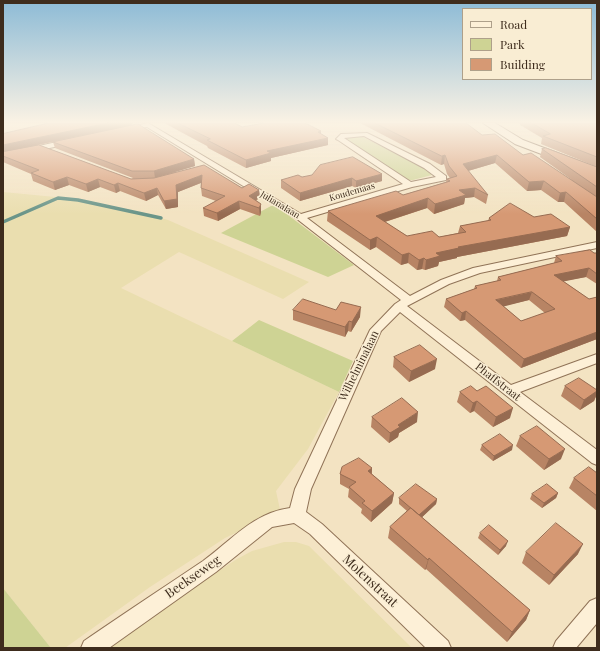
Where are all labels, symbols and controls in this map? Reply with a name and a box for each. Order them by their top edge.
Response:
legend [462,8,592,80]
text: Road [500,16,527,32]
text: Park [500,36,525,52]
text: Building [500,56,545,72]
street label: Koudemaas [328,180,376,204]
street label: Julianalaan [258,189,302,221]
street label: Wilhelminalaan [336,329,382,403]
street label: Phaffstraat [473,360,523,404]
street label: Beekseweg [162,552,224,602]
street label: Molenstraat [339,552,401,610]

